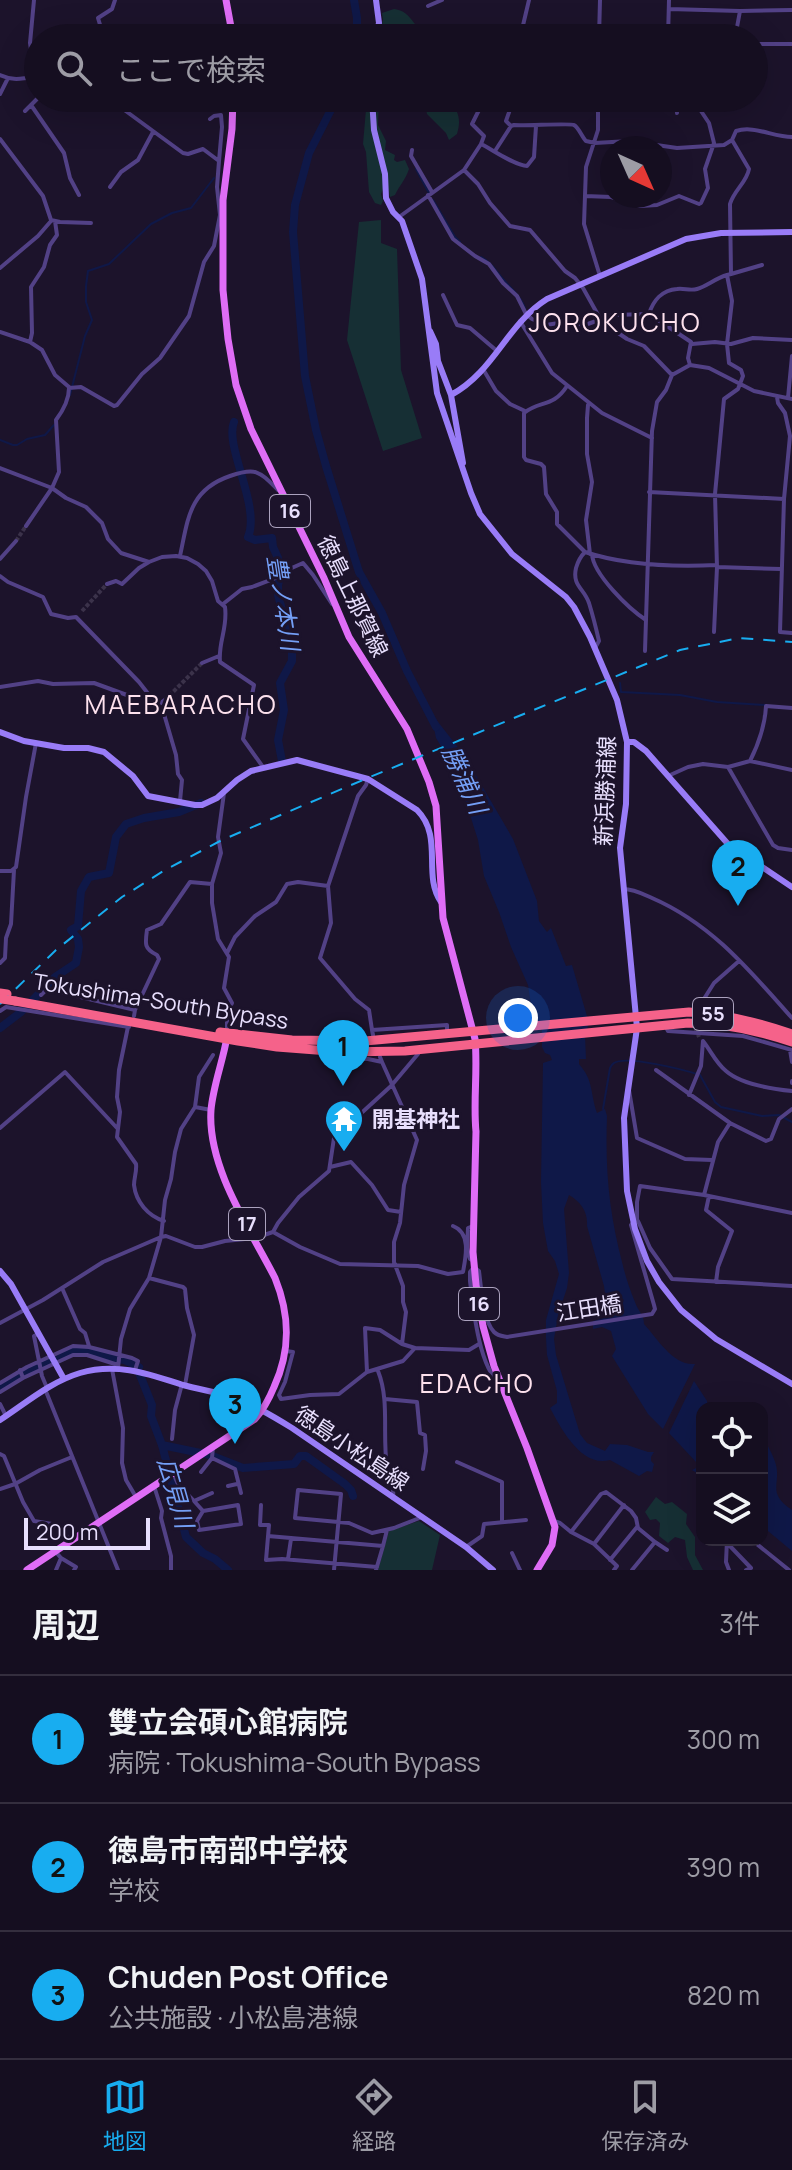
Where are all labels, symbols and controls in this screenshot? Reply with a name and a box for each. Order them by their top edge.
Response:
search box [24,24,768,112]
icon: search [52,46,96,90]
text: ここで検索 [116,49,266,90]
north arrow [600,136,672,208]
district label: JOROKUCHO [529,304,701,340]
road number: 16 [270,495,310,527]
street label: 徳島上那賀線 [311,530,395,662]
water label: 豊ノ本川 [261,553,309,656]
district label: MAEBARACHO [84,686,278,722]
street label: 新浜勝浦線 [588,736,622,846]
water label: 勝浦川 [435,740,497,822]
pin: 2 [712,840,764,906]
street label: Tokushima-South Bypass [31,966,291,1036]
your location [498,998,538,1038]
road number: 55 [693,998,733,1030]
pin: 1 [317,1020,369,1086]
temple icon: 開基神社 [323,1098,365,1153]
place label: 開基神社 [372,1104,460,1134]
road number: 17 [229,1208,265,1240]
road number: 16 [459,1288,499,1320]
street label: 江田橋 [554,1288,624,1328]
district label: EDACHO [420,1365,534,1401]
pin: 3 [209,1378,261,1444]
street label: 徳島小松島線 [289,1399,415,1497]
map controls [696,1402,768,1546]
button: locate [696,1402,768,1474]
water label: 広見川 [151,1453,203,1535]
button: layers [696,1474,768,1546]
scale bar [24,1514,150,1550]
text: 200 m [36,1517,98,1547]
text: 周辺 [32,1601,100,1647]
text: 3件 [720,1605,760,1641]
text: 雙立会碩心館病院 [108,1701,348,1742]
text: 1 [52,1721,64,1757]
text: 300 m [687,1721,760,1757]
text: 病院 · Tokushima-South Bypass [108,1744,481,1780]
text: 徳島市南部中学校 [108,1829,348,1870]
text: 2 [50,1849,66,1885]
text: 390 m [686,1849,760,1885]
text: 学校 [108,1872,160,1908]
text: Chuden Post Office [108,1956,389,1997]
text: 3 [50,1977,66,2013]
text: 820 m [687,1977,760,2013]
text: 公共施設 · 小松島港線 [108,1999,358,2035]
tab: 地図 [103,2075,147,2156]
tab: 経路 [352,2075,396,2156]
tab: 保存済み [601,2075,689,2156]

